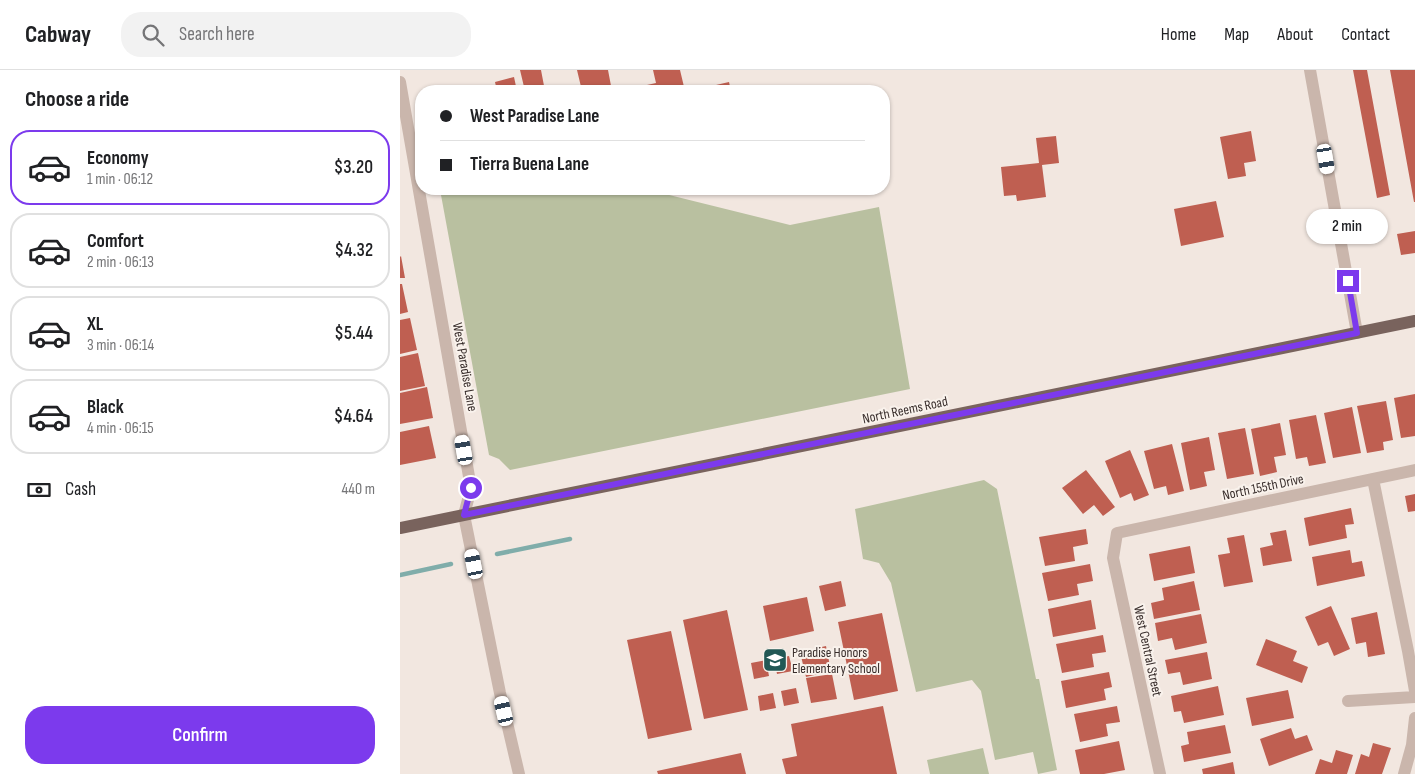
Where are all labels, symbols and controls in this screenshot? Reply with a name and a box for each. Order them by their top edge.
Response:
search box [121,12,471,57]
text: Cabway [25,20,91,49]
icon: search [139,21,167,49]
text: Search here [179,23,255,46]
text: Home [1161,24,1196,45]
text: Map [1224,24,1249,45]
text: About [1277,24,1313,45]
text: Contact [1341,24,1390,45]
text: Choose a ride [25,86,129,113]
text: West Paradise Lane [470,105,599,128]
car [1316,143,1335,175]
icon: car [27,145,72,190]
text: Economy [87,147,149,170]
text: Tierra Buena Lane [470,153,589,176]
text: $3.20 [334,156,373,179]
text: 1 min · 06:12 [87,170,153,189]
callout: 2 min [1307,208,1389,244]
text: 2 min [1332,217,1362,236]
icon: car [27,228,72,273]
text: Comfort [87,230,144,253]
text: $4.32 [334,239,373,262]
text: 2 min · 06:13 [87,253,154,272]
route end [1337,270,1359,292]
icon: car [27,311,72,356]
text: XL [87,313,103,336]
street label: West Paradise Lane [449,321,481,413]
text: $5.44 [334,322,373,345]
text: 3 min · 06:14 [87,336,154,355]
street label: North Reems Road [861,393,949,427]
icon: car [27,394,72,439]
text: Black [87,396,124,419]
text: $4.64 [334,405,373,428]
text: 4 min · 06:15 [87,419,154,438]
car [454,434,473,466]
street label: North 155th Drive [1221,470,1305,504]
icon: cash [25,476,53,504]
route start [460,477,482,499]
text: Cash [65,478,96,501]
text: 440 m [342,480,375,499]
car [463,548,484,580]
street label: West Central Street [1130,604,1166,698]
place label: Paradise Honors Elementary School [792,644,880,677]
school or university icon: Paradise Honors Elementary School [762,647,788,673]
car [493,695,514,727]
button: Confirm [25,706,375,764]

